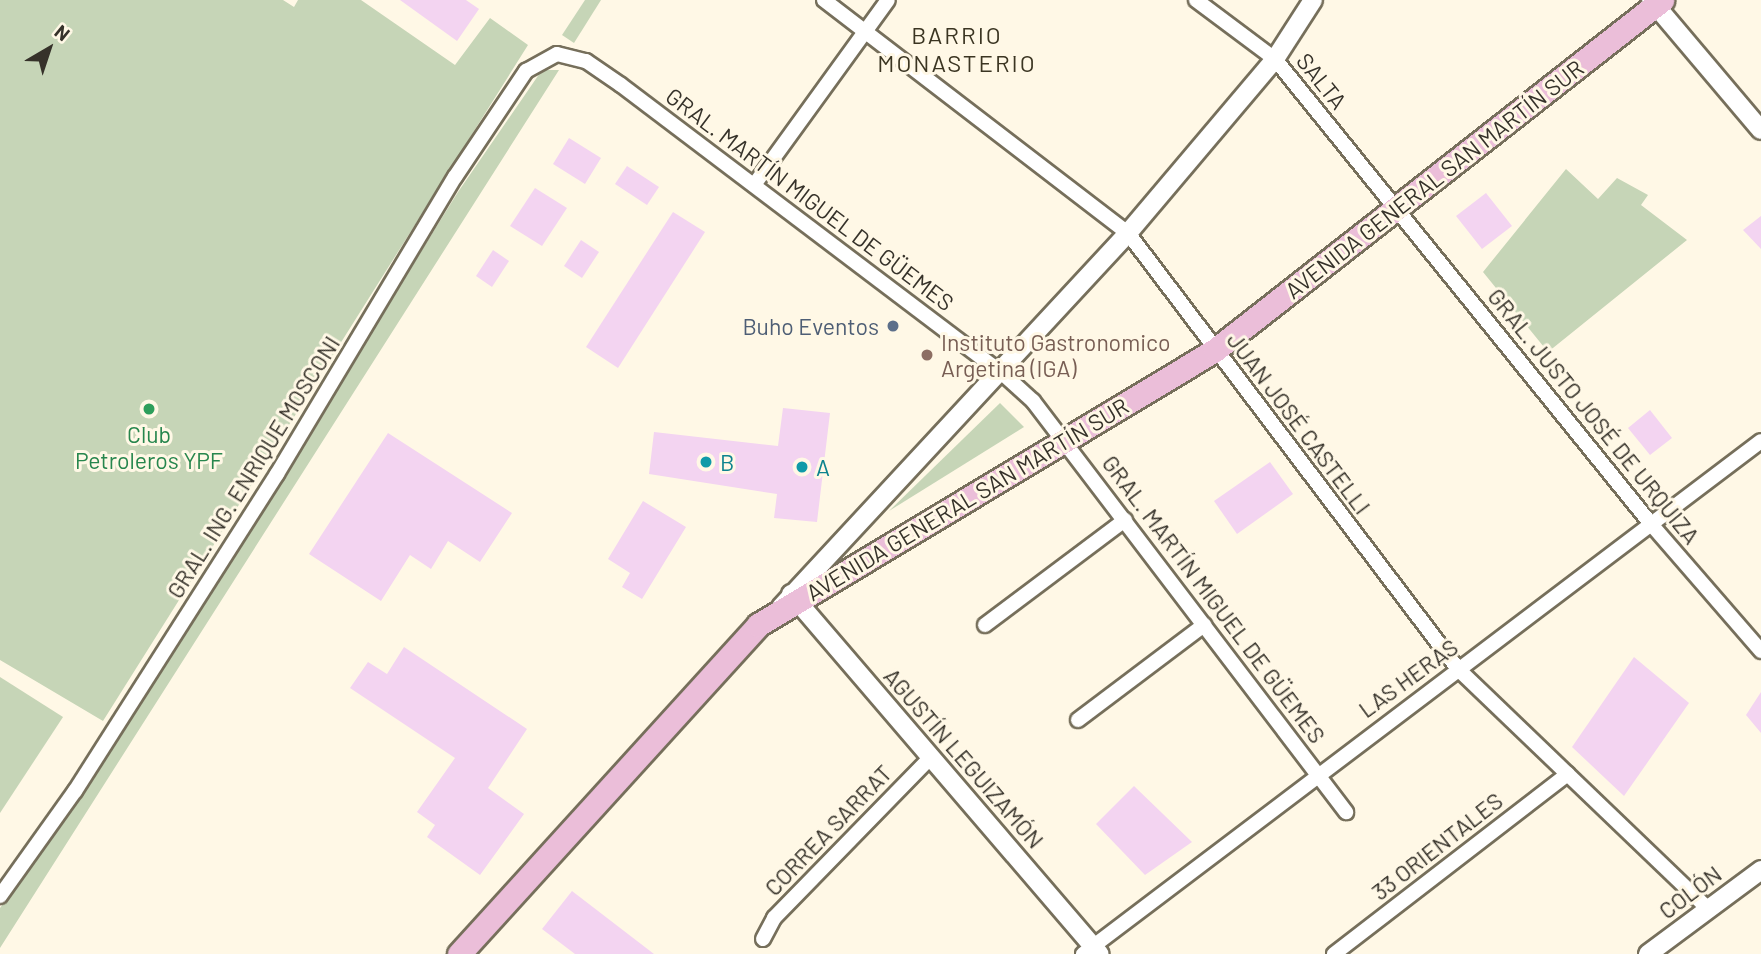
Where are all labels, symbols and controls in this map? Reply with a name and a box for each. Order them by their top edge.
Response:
north arrow [14,14,84,84]
text: N [50,19,75,45]
district label: BARRIO MONASTERIO [878,21,1036,77]
street label: SALTA [1291,47,1353,115]
street label: AVENIDA GENERAL SAN MARTÍN SUR [1279,54,1589,304]
street label: GRAL. MARTÍN MIGUEL DE GÜEMES [661,82,959,316]
street label: GRAL. JUSTO JOSÉ DE URQUIZA [1482,283,1706,549]
place label: Buho Eventos [742,312,879,340]
marker: Buho Eventos [885,318,901,334]
street label: JUAN JOSÉ CASTELLI [1222,327,1376,519]
place label: Instituto Gastronomico Argetina (IGA) [941,328,1170,382]
street label: GRAL. ING. ENRIQUE MOSCONI [161,331,345,603]
marker: Instituto Gastronomico Argetina (IGA) [919,347,935,363]
street label: AVENIDA GENERAL SAN MARTÍN SUR [801,392,1133,606]
marker: Club Petroleros YPF [141,401,157,417]
place label: Club Petroleros YPF [75,420,223,474]
place label: B [720,448,734,476]
street label: GRAL. MARTÍN MIGUEL DE GÜEMES [1097,450,1331,748]
place label: A [816,453,830,481]
marker: B [698,454,714,470]
marker: A [794,459,810,475]
street label: LAS HERAS [1353,633,1463,723]
street label: AGUSTÍN LEGUIZAMÓN [878,662,1050,854]
street label: CORREA SARRAT [759,759,897,901]
street label: 33 ORIENTALES [1366,786,1508,906]
street label: COLÓN [1653,860,1727,924]

